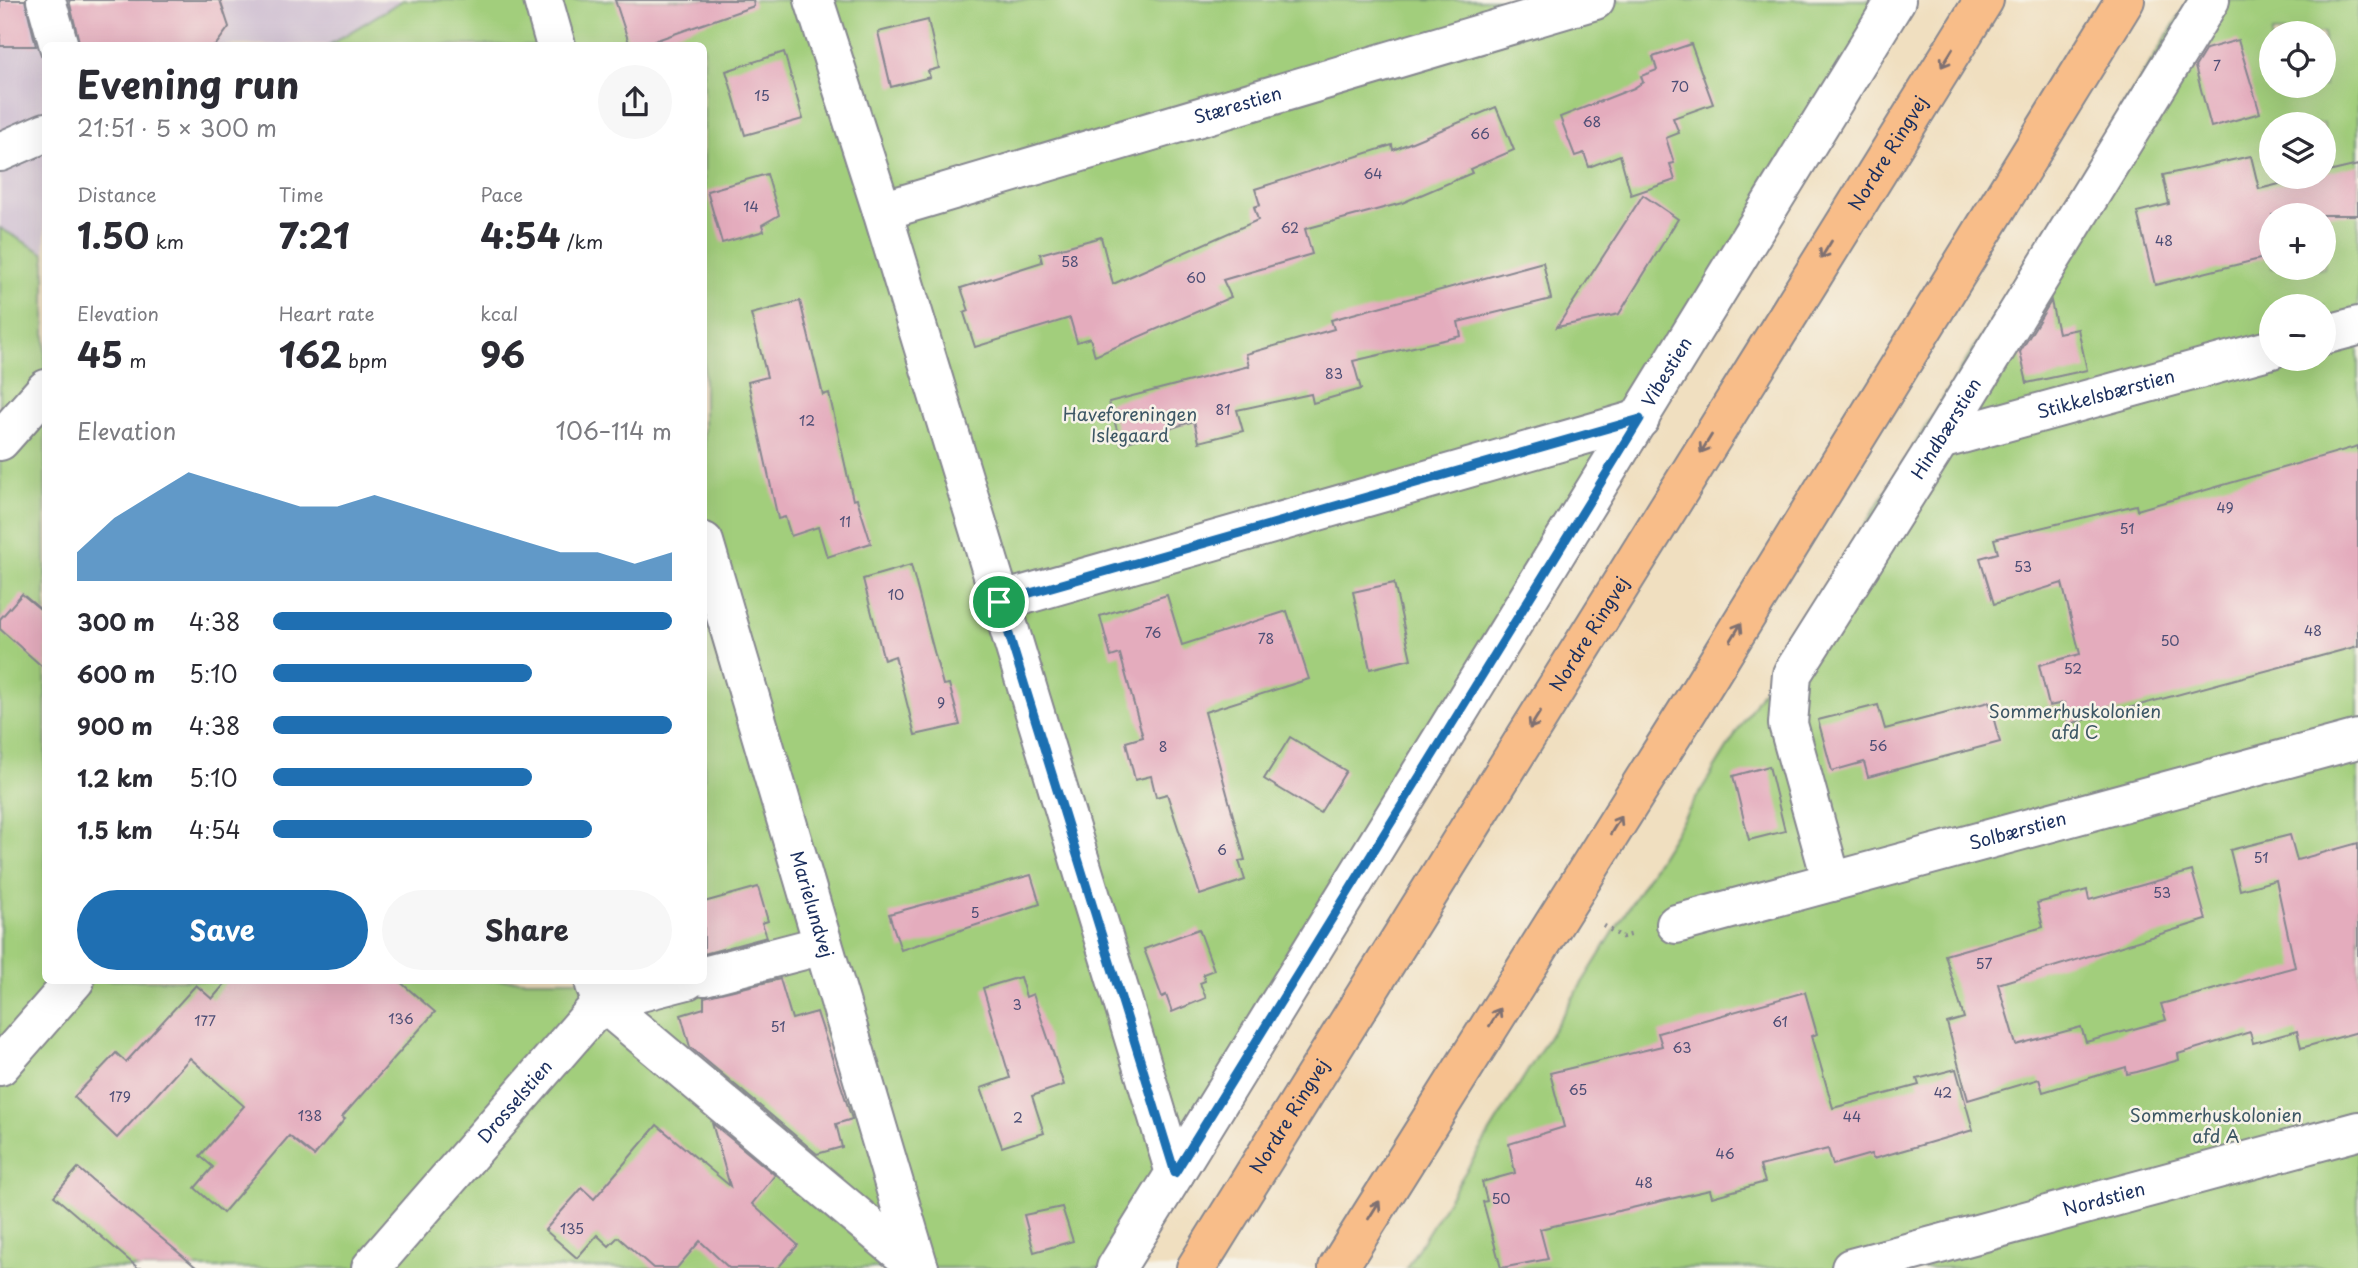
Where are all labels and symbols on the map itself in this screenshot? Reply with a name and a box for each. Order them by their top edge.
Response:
one-way arrow [1940,47,1954,67]
house number: 7 [2213,55,2221,76]
house number: 70 [1671,76,1689,97]
street label: Stærestien [1190,78,1285,130]
house number: 15 [754,85,770,106]
street label: Nordre Ringvej [1841,90,1933,216]
house number: 68 [1583,111,1601,132]
house number: 66 [1470,123,1490,144]
house number: 64 [1363,163,1383,184]
house number: 14 [743,196,759,217]
house number: 62 [1281,217,1299,238]
house number: 48 [2155,230,2173,251]
one-way arrow [1819,240,1833,260]
house number: 58 [1061,251,1079,272]
house number: 60 [1186,267,1206,288]
street label: Vibestien [1634,331,1698,412]
street label: Stikkelsbærstien [2033,361,2178,425]
house number: 83 [1325,363,1343,384]
street label: Hindbærstien [1904,372,1987,484]
house number: 81 [1216,399,1230,420]
park label: Haveforeningen Islegaard [1063,400,1197,448]
house number: 12 [799,410,815,431]
one-way arrow [1699,433,1713,453]
house number: 49 [2216,497,2234,518]
house number: 11 [839,511,851,532]
house number: 51 [2120,518,2134,539]
house number: 53 [2014,556,2032,577]
street label: Nordre Ringvej [1542,571,1635,696]
pin [969,572,1029,632]
house number: 10 [888,584,904,605]
house number: 48 [2304,620,2322,641]
house number: 76 [1145,622,1162,643]
one-way arrow [1730,622,1744,642]
house number: 78 [1258,628,1274,649]
house number: 50 [2160,630,2180,651]
house number: 52 [2064,658,2082,679]
house number: 9 [937,692,945,713]
park label: Sommerhuskolonien afd C [1989,697,2161,745]
one-way arrow [1527,710,1541,730]
house number: 56 [1869,735,1888,756]
house number: 8 [1159,736,1167,757]
street label: Solbærstien [1966,804,2069,856]
one-way arrow [1610,815,1624,835]
house number: 6 [1217,839,1227,860]
street label: Marielundvej [784,847,841,961]
house number: 51 [2254,847,2268,868]
house number: 53 [2153,882,2171,903]
house number: 5 [970,902,980,923]
house number: 57 [1976,953,1992,974]
house number: 3 [1012,994,1022,1015]
house number: 136 [388,1008,414,1029]
one-way arrow [1489,1008,1503,1028]
house number: 177 [194,1010,216,1031]
house number: 61 [1772,1011,1788,1032]
house number: 51 [771,1016,785,1037]
house number: 63 [1673,1037,1691,1058]
street label: Drosselstien [470,1053,558,1148]
street label: Nordre Ringvej [1243,1053,1335,1179]
house number: 65 [1569,1079,1587,1100]
house number: 42 [1934,1082,1952,1103]
house number: 179 [109,1086,131,1107]
park label: Sommerhuskolonien afd A [2130,1101,2302,1149]
house number: 138 [298,1105,322,1126]
house number: 44 [1843,1106,1861,1127]
house number: 2 [1013,1107,1023,1128]
house number: 46 [1715,1143,1735,1164]
house number: 48 [1635,1172,1653,1193]
street label: Nordstien [2059,1174,2148,1222]
house number: 50 [1491,1188,1511,1209]
one-way arrow [1368,1201,1382,1221]
house number: 135 [560,1218,584,1239]

